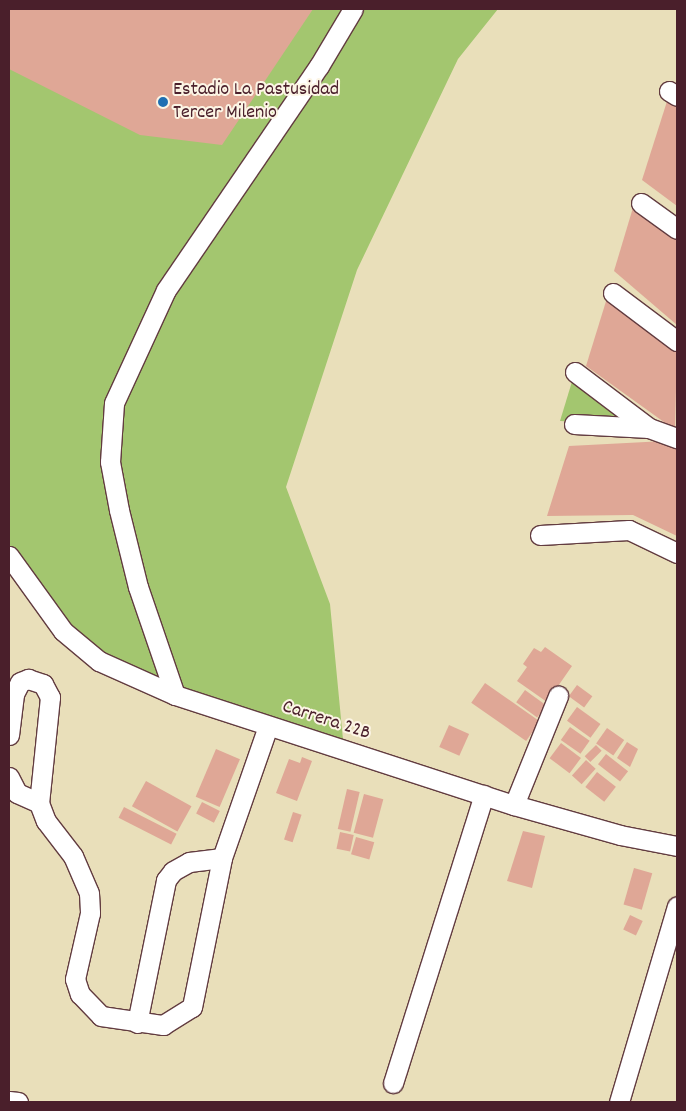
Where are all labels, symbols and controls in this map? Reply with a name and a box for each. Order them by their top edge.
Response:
place label: Estadio La Pastusidad Tercer Milenio [173,78,339,125]
marker: Estadio La Pastusidad Tercer Milenio [157,96,169,108]
street label: Carrera 22B [279,695,373,747]

